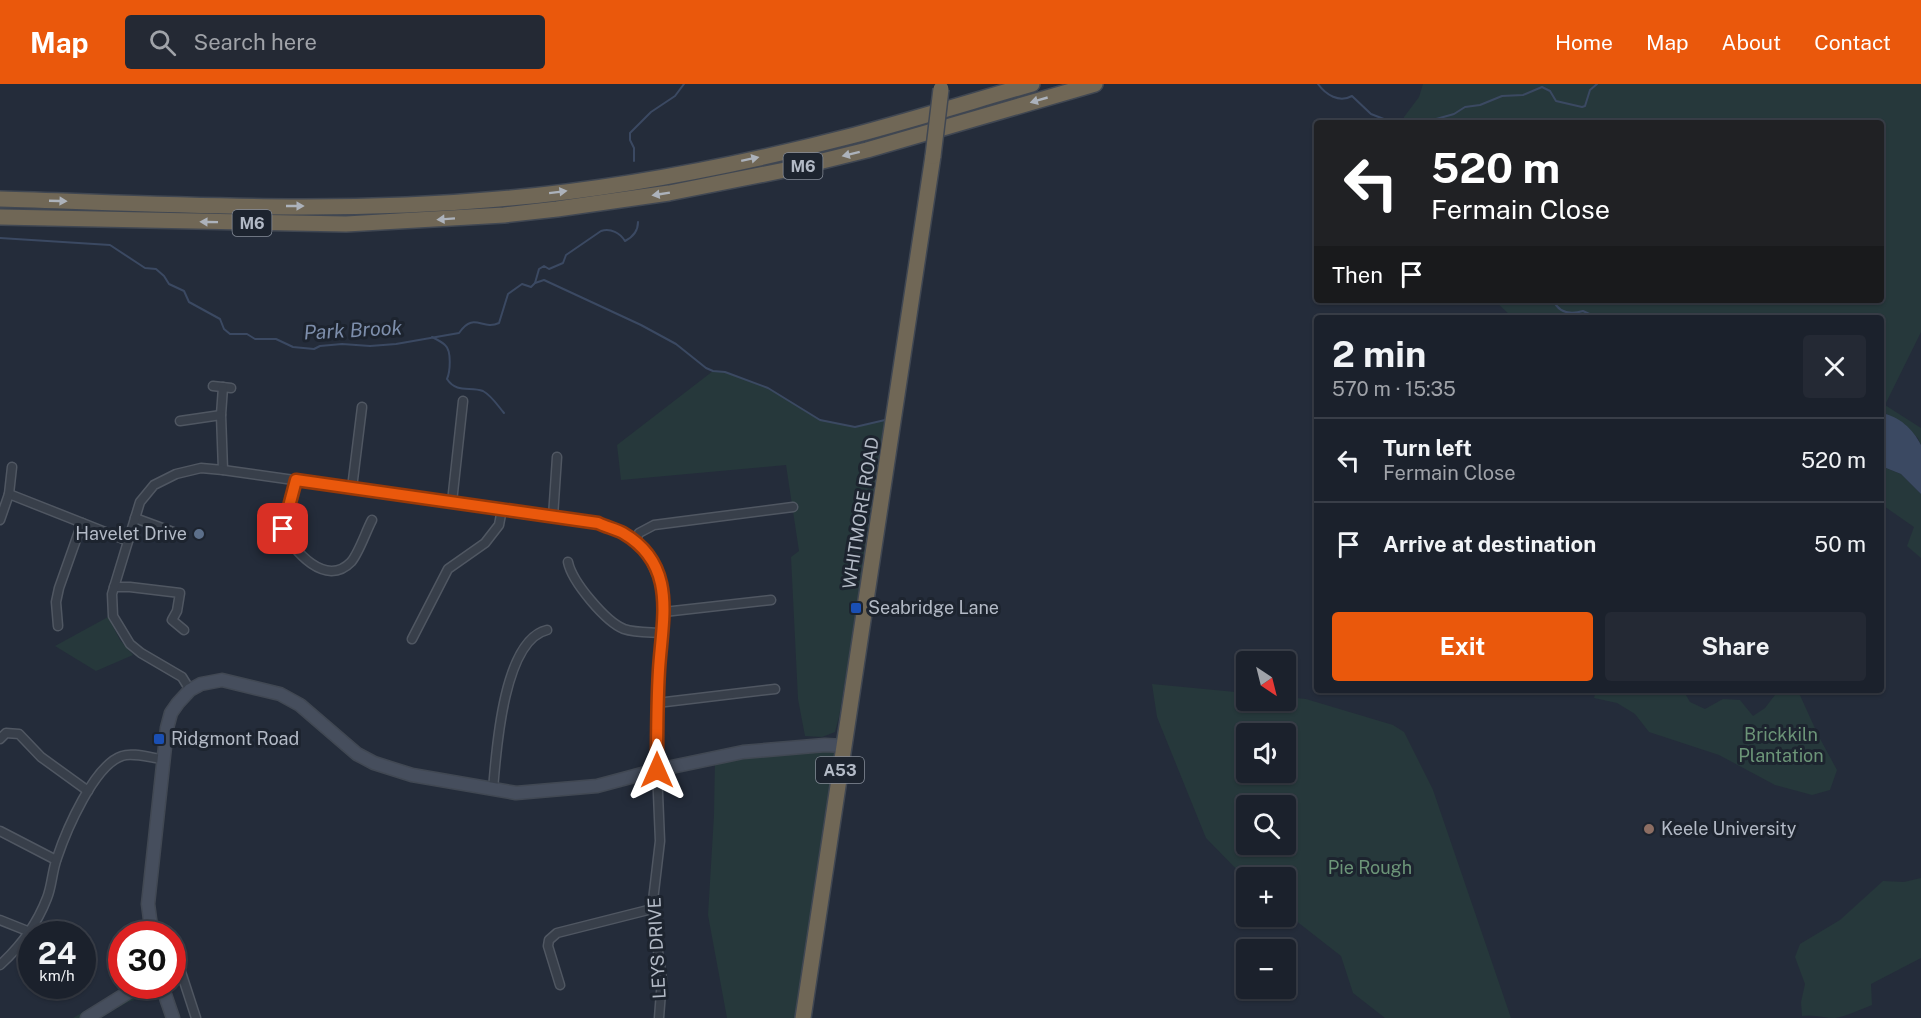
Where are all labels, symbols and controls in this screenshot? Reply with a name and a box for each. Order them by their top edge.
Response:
search box [125,15,545,69]
text: Map [30,26,89,59]
icon: search [146,26,179,59]
text: Search here [194,29,317,55]
text: Home [1555,30,1613,55]
text: Map [1646,30,1689,55]
text: About [1722,30,1781,55]
text: Contact [1814,30,1891,55]
one-way arrow [1030,96,1048,105]
text: 520 m [1431,143,1560,192]
icon: left [1332,144,1410,222]
one-way arrow [842,149,860,159]
road number: M6 [784,153,822,179]
one-way arrow [741,154,759,164]
one-way arrow [549,187,568,197]
one-way arrow [651,190,670,199]
text: Fermain Close [1431,193,1610,225]
one-way arrow [49,196,68,206]
one-way arrow [286,201,305,211]
road number: M6 [232,210,272,236]
one-way arrow [436,214,455,223]
one-way arrow [199,217,218,227]
icon: arrive [1395,258,1428,291]
text: Then [1332,262,1383,288]
water label: Park Brook [303,315,403,345]
text: 2 min [1332,333,1426,375]
button: close [1803,335,1866,398]
text: 570 m · 15:35 [1332,377,1456,401]
street label: WHITMORE ROAD [838,435,883,590]
text: Turn left [1383,435,1472,461]
icon: left [1332,444,1365,477]
text: 520 m [1801,447,1866,473]
text: Fermain Close [1383,461,1516,485]
pin [257,503,308,554]
icon: arrive [266,512,299,545]
place label: Havelet Drive [75,523,187,544]
marker: Havelet Drive [192,527,206,541]
icon: arrive [1332,528,1365,561]
text: Arrive at destination [1383,531,1596,557]
text: 50 m [1814,531,1866,557]
place label: Seabridge Lane [868,597,999,618]
marker: Seabridge Lane [849,601,863,615]
button: Exit [1332,612,1593,681]
button: Share [1605,612,1866,681]
north arrow [1236,651,1296,711]
map controls [1236,651,1296,999]
button: sound [1236,723,1296,783]
park label: Brickkiln Plantation [1738,724,1824,766]
place label: Ridgmont Road [171,728,299,749]
marker: Ridgmont Road [152,732,166,746]
position arrow [625,738,689,802]
road number: A53 [816,757,864,783]
button: search [1236,795,1296,855]
place label: Keele University [1661,818,1797,839]
marker: Keele University [1642,822,1656,836]
park label: Pie Rough [1328,857,1412,878]
button: + [1236,867,1296,927]
street label: LEYS DRIVE [643,897,670,999]
speed limit sign: 30 [108,921,186,999]
text: 24 [38,935,76,971]
button: − [1236,939,1296,999]
text: km/h [39,967,75,984]

